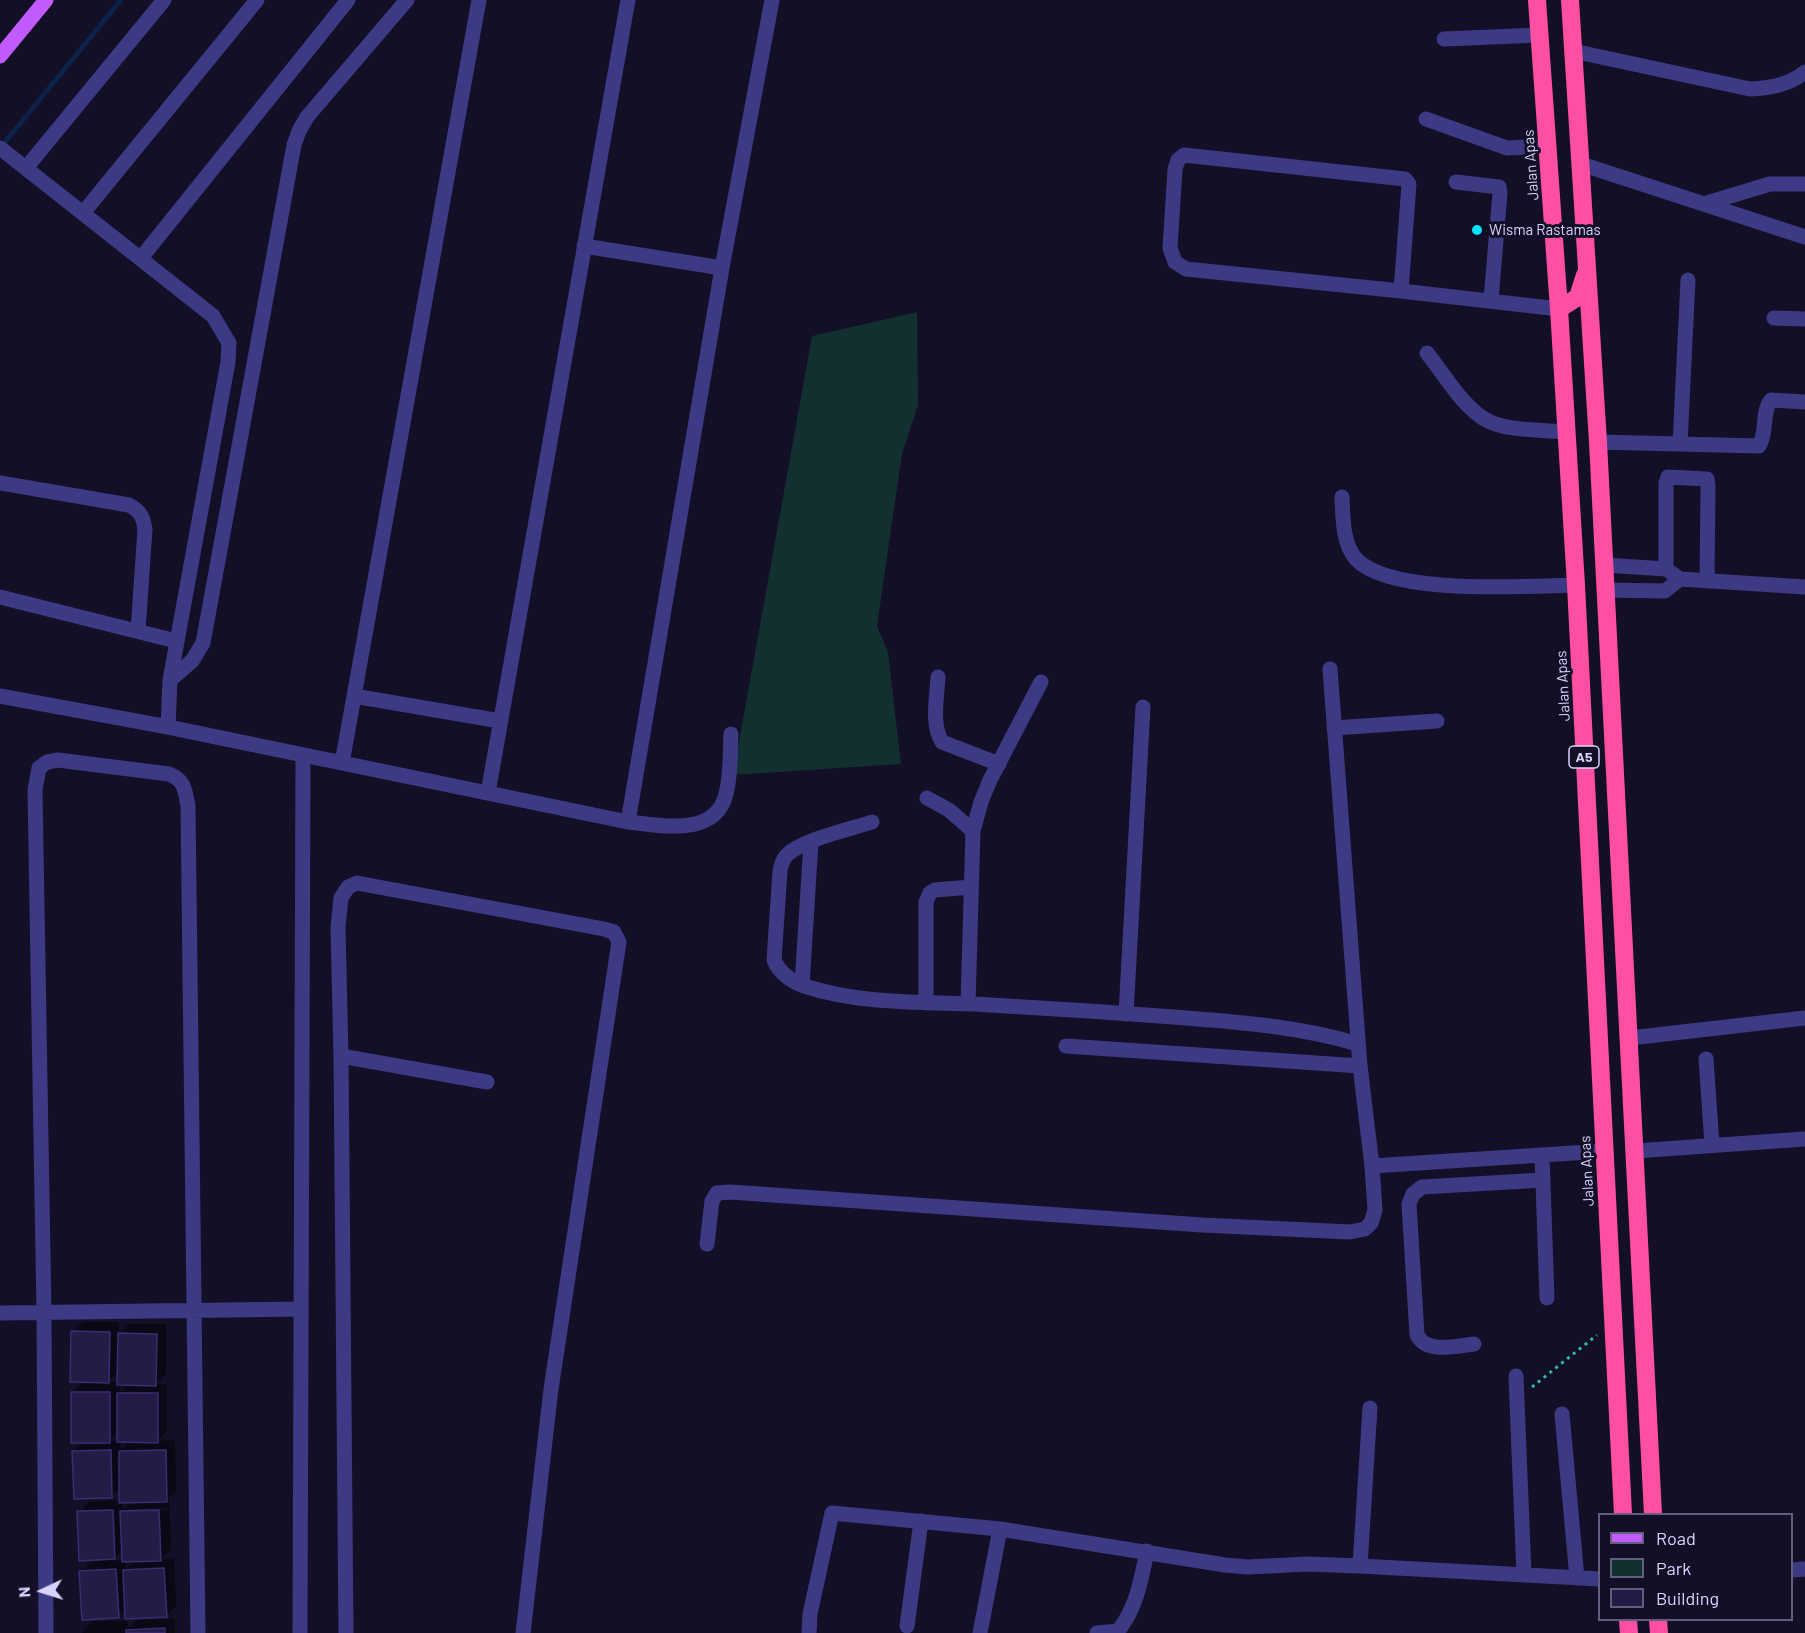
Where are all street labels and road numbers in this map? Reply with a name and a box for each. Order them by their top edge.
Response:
street label: Jalan Apas [1520,129,1542,201]
street label: Jalan Apas [1552,650,1574,722]
road number: A5 [1569,746,1599,768]
street label: Jalan Apas [1576,1135,1598,1207]

